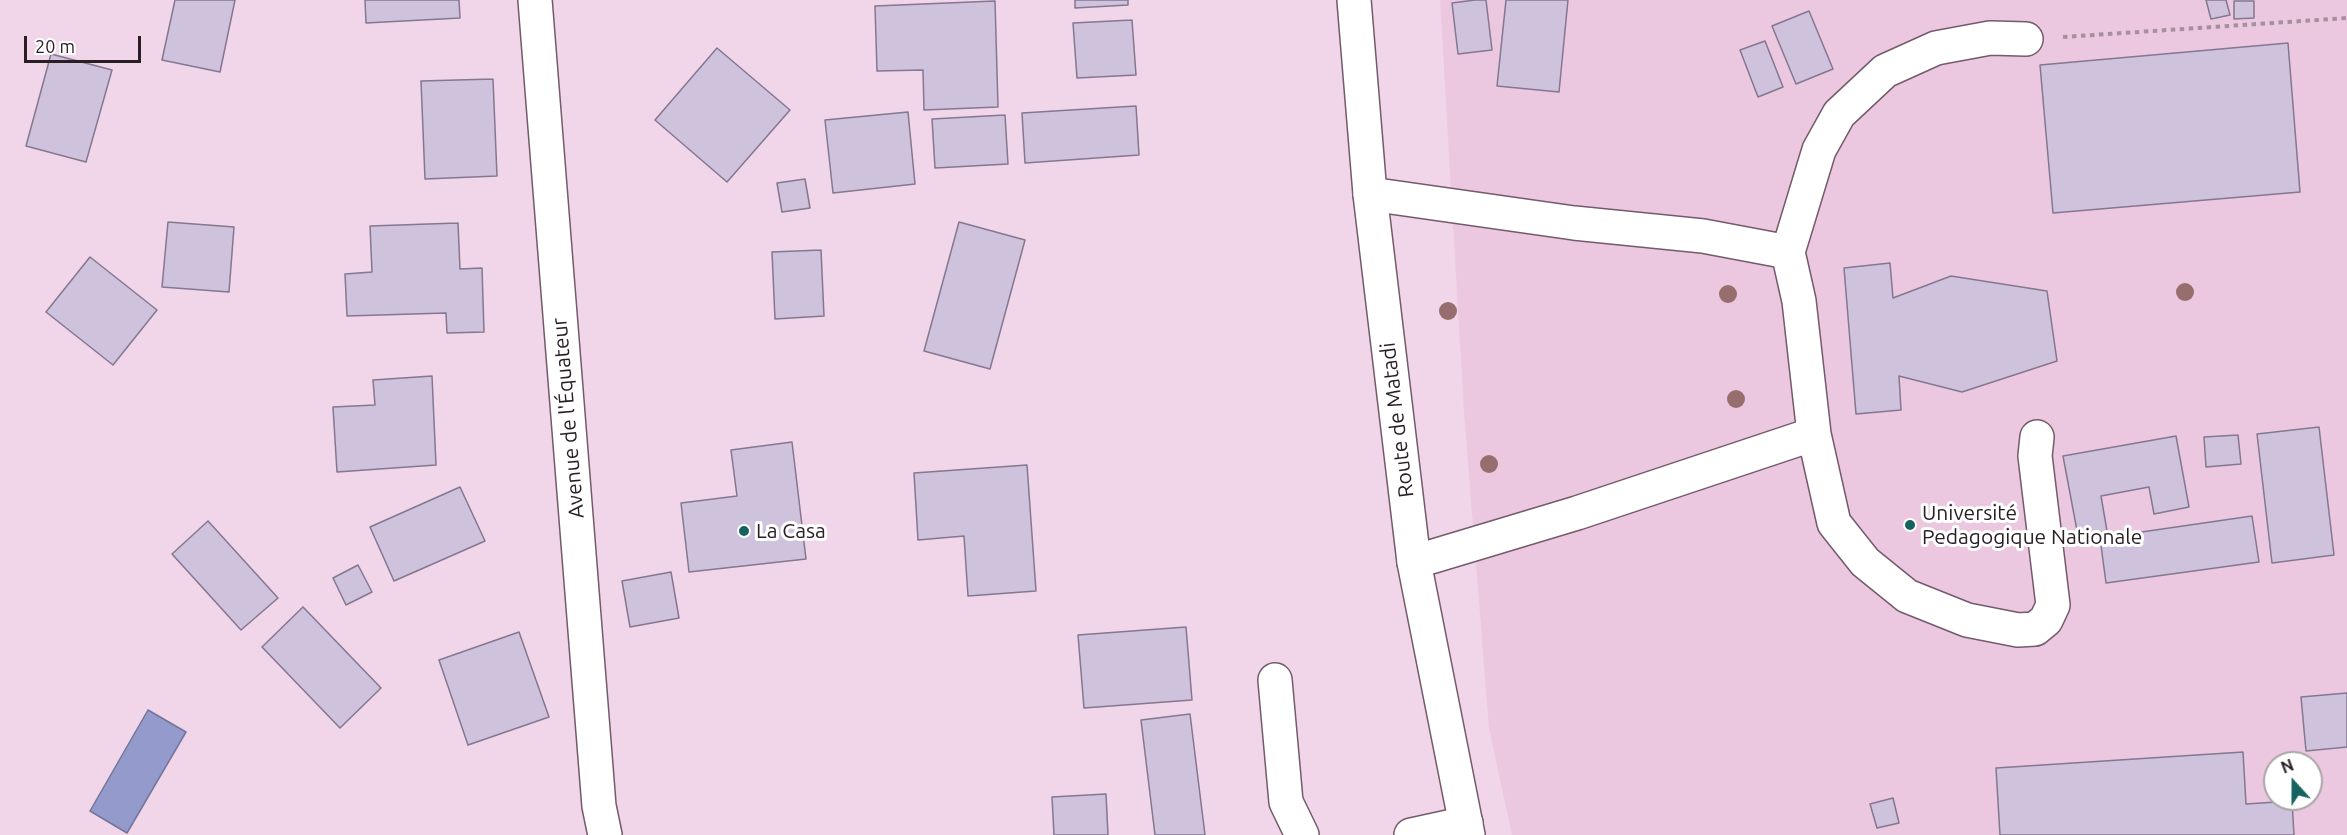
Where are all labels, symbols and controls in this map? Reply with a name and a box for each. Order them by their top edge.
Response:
scale bar [27,24,144,62]
text: 20 m [35,36,75,56]
street label: Avenue de l'Équateur [547,317,589,519]
street label: Route de Matadi [1375,341,1419,499]
place label: Université Pedagogique Nationale [1922,500,2142,550]
place label: La Casa [756,518,826,544]
marker: Université Pedagogique Nationale [1903,518,1917,532]
marker: La Casa [737,524,751,538]
north arrow [2263,751,2323,811]
text: N [2278,756,2296,777]

